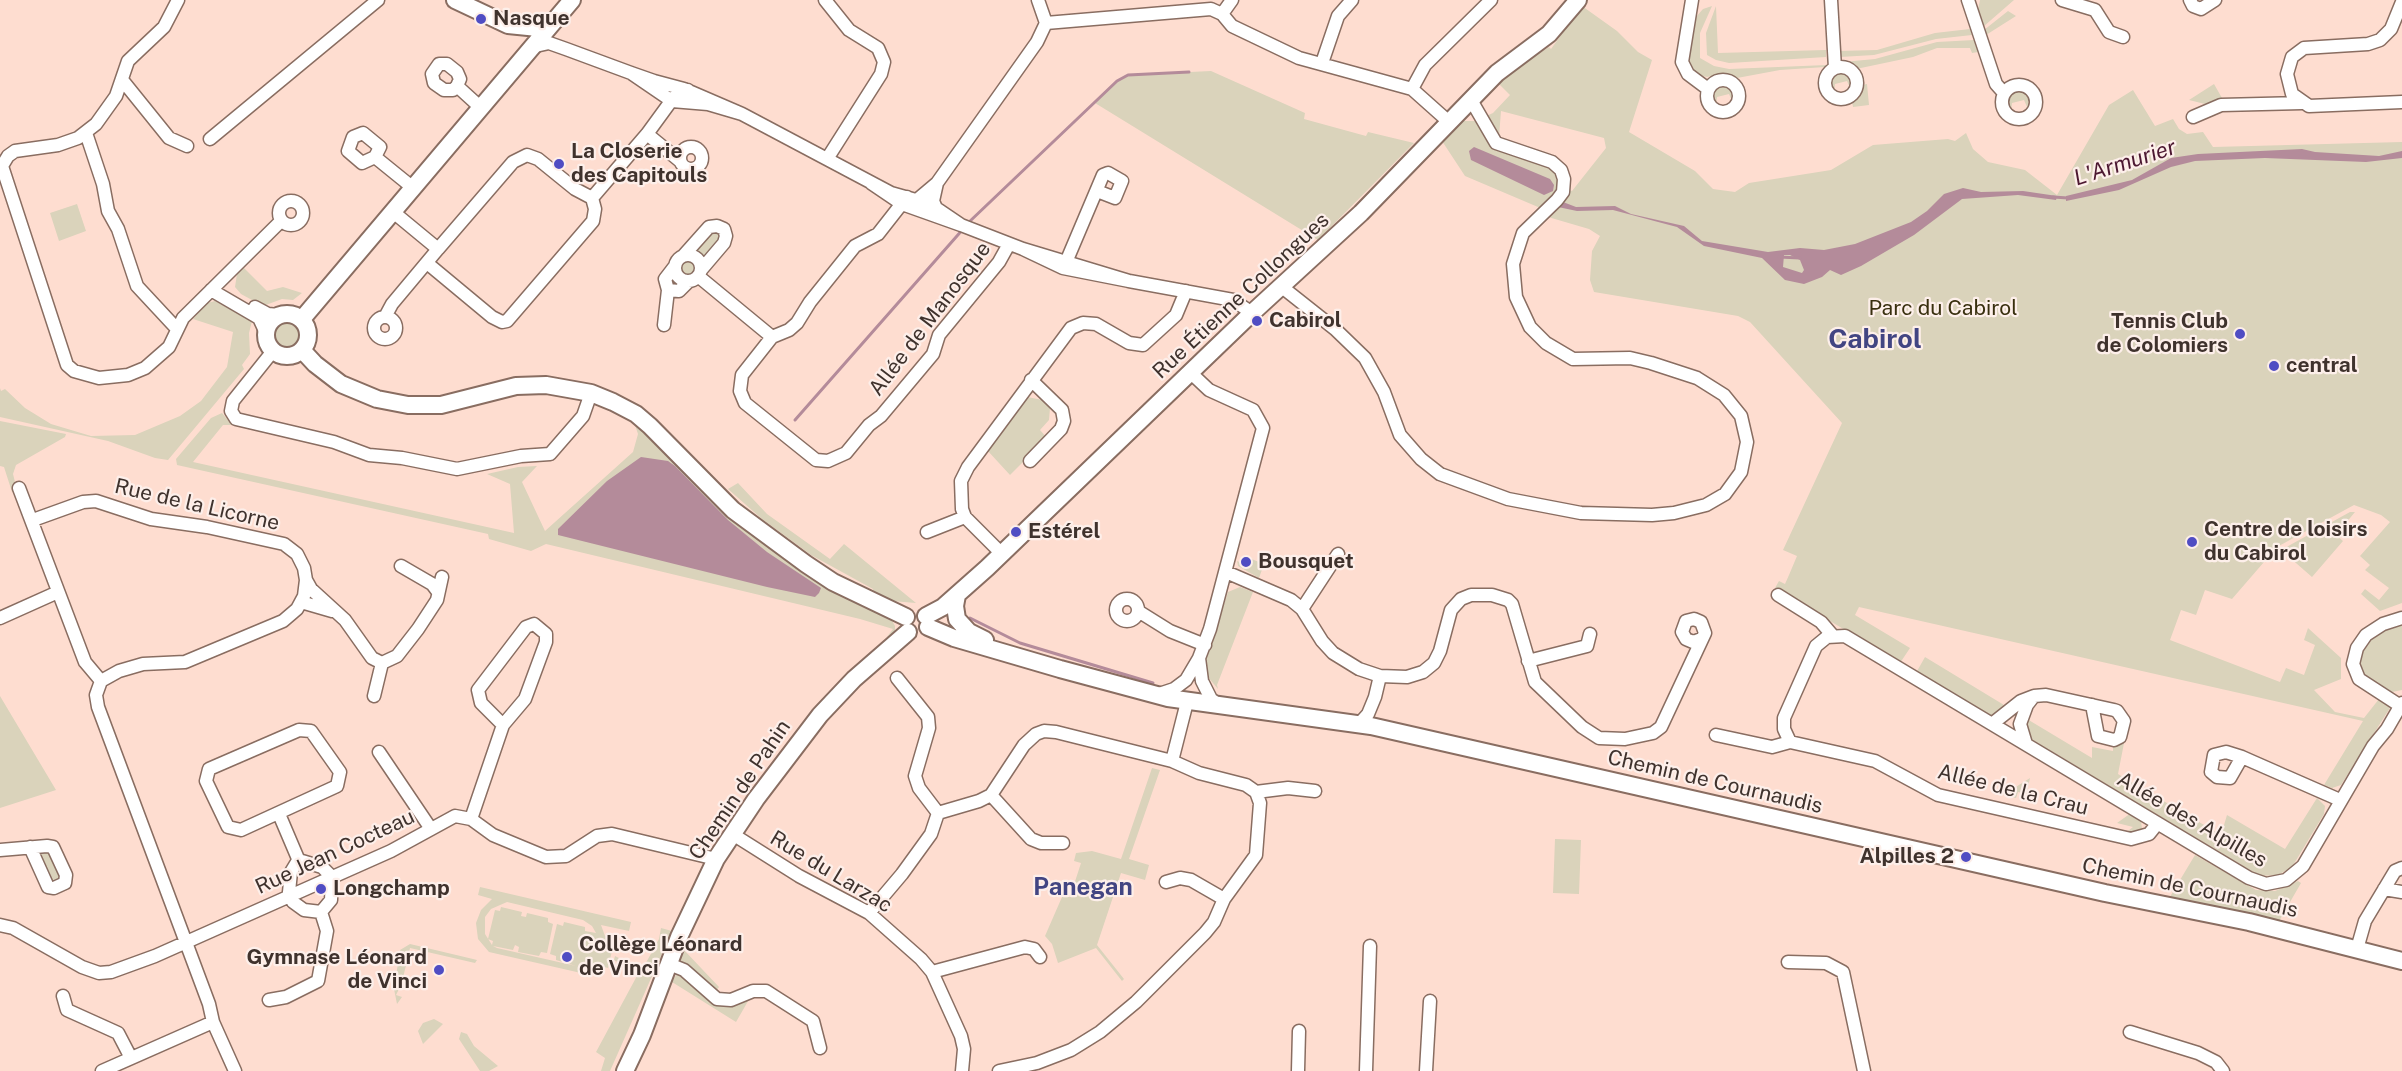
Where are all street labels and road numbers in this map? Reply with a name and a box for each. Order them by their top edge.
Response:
street label: Rue Étienne Collongues [1148,208,1334,384]
street label: Allée de Manosque [864,237,996,401]
street label: Rue de la Licorne [112,474,282,536]
street label: Chemin de Pahin [684,715,796,865]
street label: Chemin de Cournaudis [1605,745,1825,819]
street label: Allée de la Crau [1935,759,2091,821]
street label: Allée des Alpilles [2112,767,2272,873]
street label: Rue Jean Cocteau [251,804,419,900]
street label: Rue du Larzac [765,826,897,918]
street label: Chemin de Cournaudis [2080,853,2300,923]

